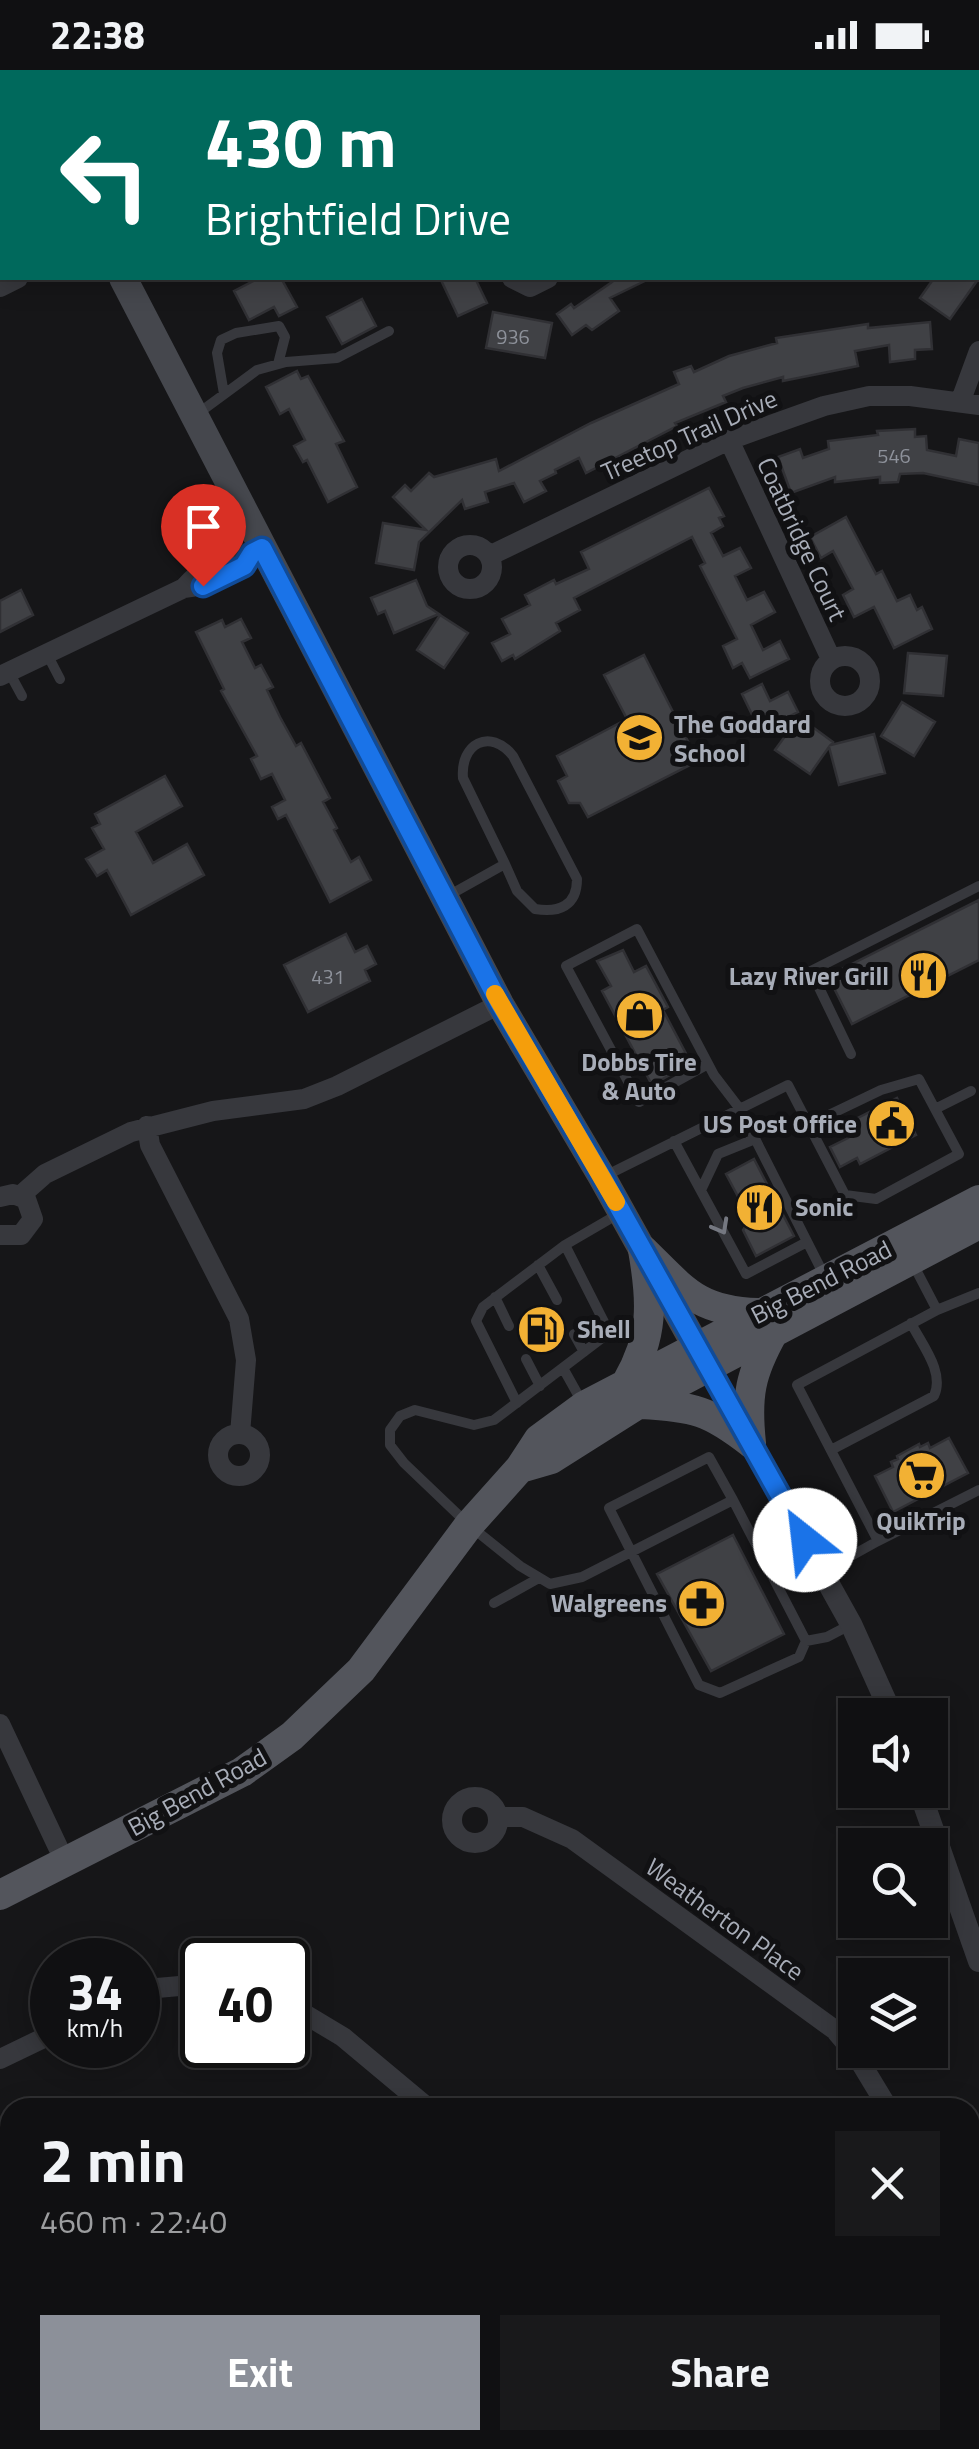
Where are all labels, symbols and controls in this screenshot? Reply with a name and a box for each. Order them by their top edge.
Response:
text: 22:38 [50,6,145,64]
text: 430 m [205,88,397,194]
icon: left [40,110,170,240]
text: Brightfield Drive [205,184,511,252]
house number: 936 [496,321,530,352]
street label: Treetop Trail Drive [595,379,783,491]
house number: 546 [877,440,911,471]
street label: Coatbridge Court [747,451,857,627]
pin [161,484,246,587]
icon: arrive [176,499,231,554]
place label: The Goddard School [674,705,811,772]
school or university icon: The Goddard School [613,712,665,764]
restaurant icon: Lazy River Grill [898,950,950,1002]
place label: Lazy River Grill [729,957,889,995]
house number: 431 [311,961,345,992]
shop icon: Dobbs Tire & Auto [613,990,665,1042]
place label: Dobbs Tire & Auto [581,1043,697,1110]
public building icon: US Post Office [866,1098,918,1150]
place label: US Post Office [703,1105,857,1143]
restaurant icon: Sonic [734,1181,786,1233]
place label: Sonic [795,1188,853,1226]
one-way arrow [709,1216,728,1235]
street label: Big Bend Road [744,1230,898,1334]
fuel station icon: Shell [516,1303,568,1355]
place label: Shell [577,1310,631,1348]
supermarket icon: QuikTrip [895,1449,947,1501]
position arrow [753,1488,857,1592]
place label: QuikTrip [876,1502,966,1540]
pharmacy icon: Walgreens [676,1577,728,1629]
place label: Walgreens [551,1584,667,1622]
map controls [838,1698,948,2068]
button: sound [838,1698,948,1808]
street label: Big Bend Road [121,1738,273,1846]
button: search [838,1828,948,1938]
street label: Weatherton Place [638,1848,812,1990]
speed limit sign: 40 [180,1938,310,2068]
text: 34 [67,1953,123,2029]
button: layers [838,1958,948,2068]
text: km/h [67,2009,123,2047]
text: 2 min [40,2114,186,2205]
button: close [835,2131,940,2236]
text: 460 m · 22:40 [40,2197,227,2245]
button: Exit [40,2315,480,2430]
button: Share [500,2315,940,2430]

